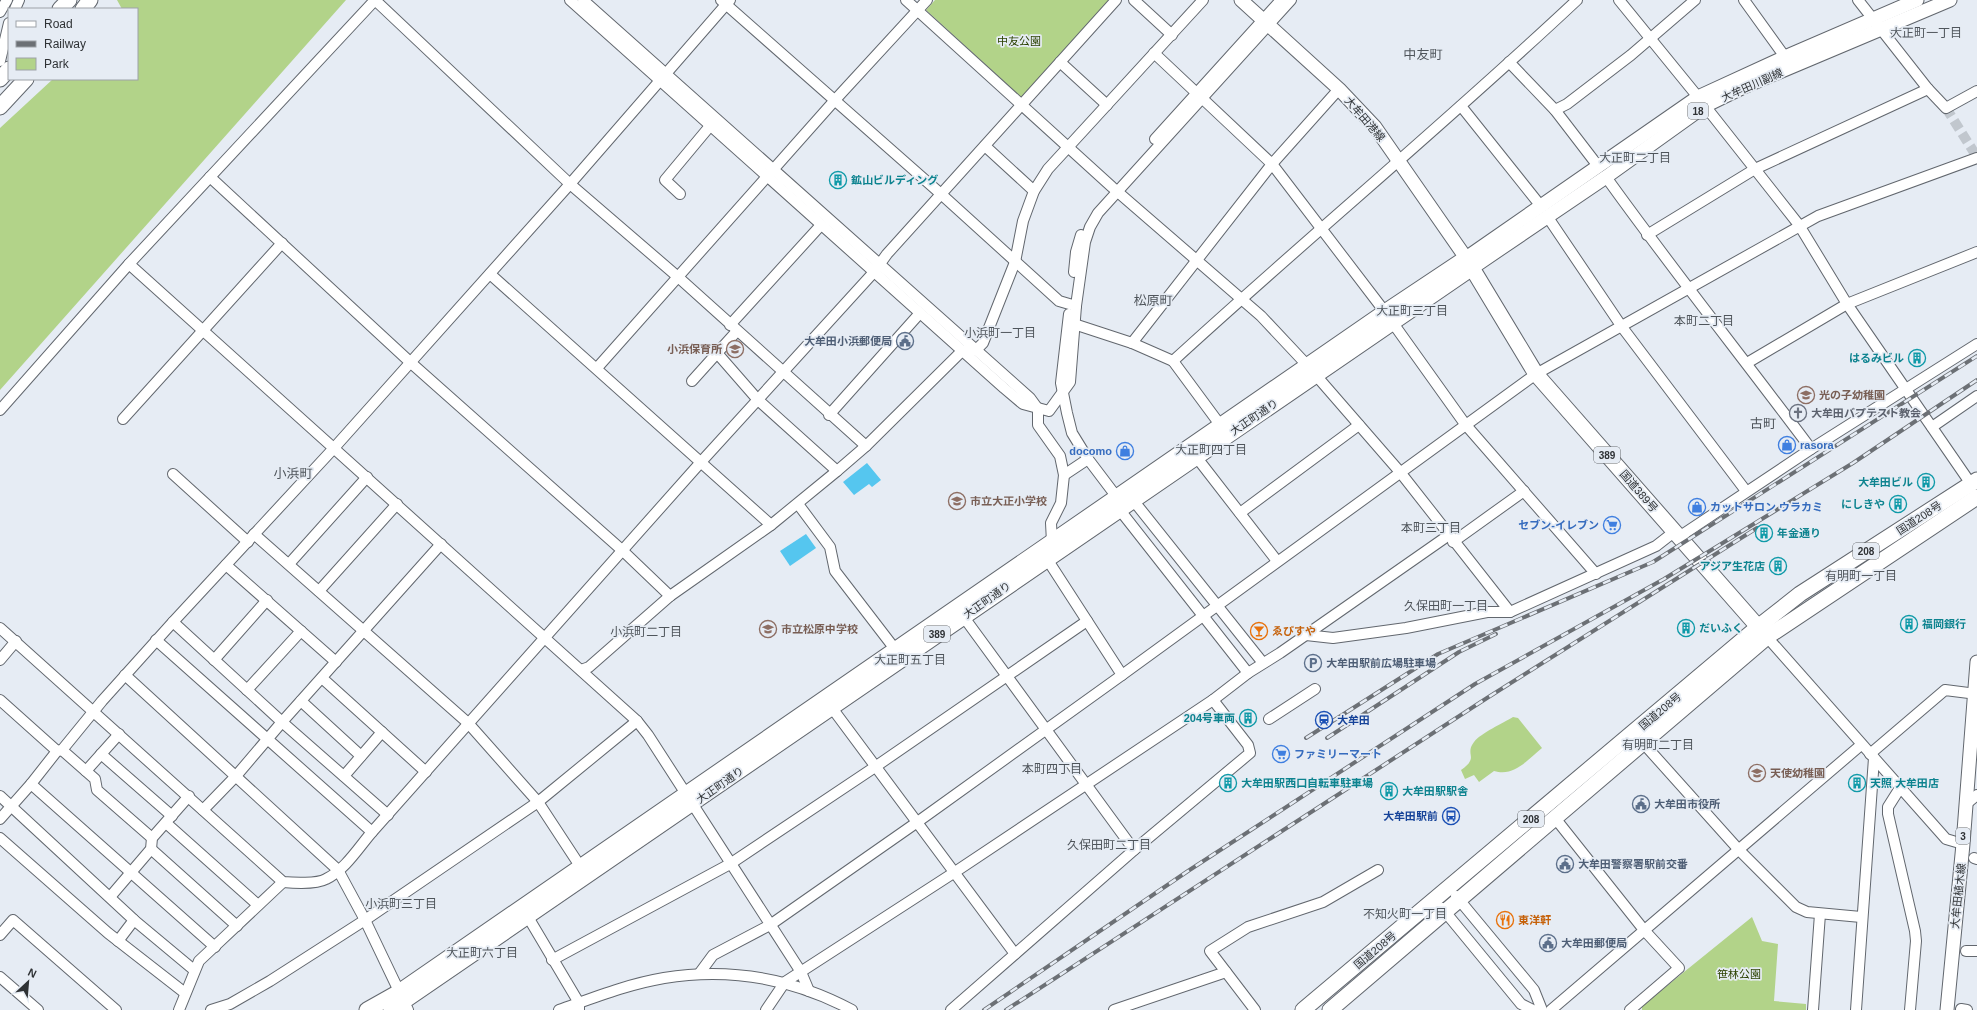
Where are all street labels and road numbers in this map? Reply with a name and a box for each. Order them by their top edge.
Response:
street label: 大牟田川副線 [1719,66,1785,104]
street label: 大牟田港線 [1342,94,1388,144]
road number: 18 [1688,103,1708,119]
street label: 大正町通り [1228,397,1280,437]
road number: 389 [1594,447,1620,463]
street label: 国道389号 [1618,468,1660,514]
street label: 国道208号 [1894,499,1944,537]
road number: 208 [1853,543,1879,559]
street label: 大正町通り [961,579,1013,621]
road number: 389 [924,626,950,642]
street label: 国道208号 [1636,690,1684,732]
street label: 大正町通り [694,764,746,806]
road number: 208 [1518,811,1544,827]
road number: 3 [1956,828,1970,844]
street label: 大牟田植木線 [1949,863,1967,929]
street label: 国道208号 [1351,929,1399,971]

